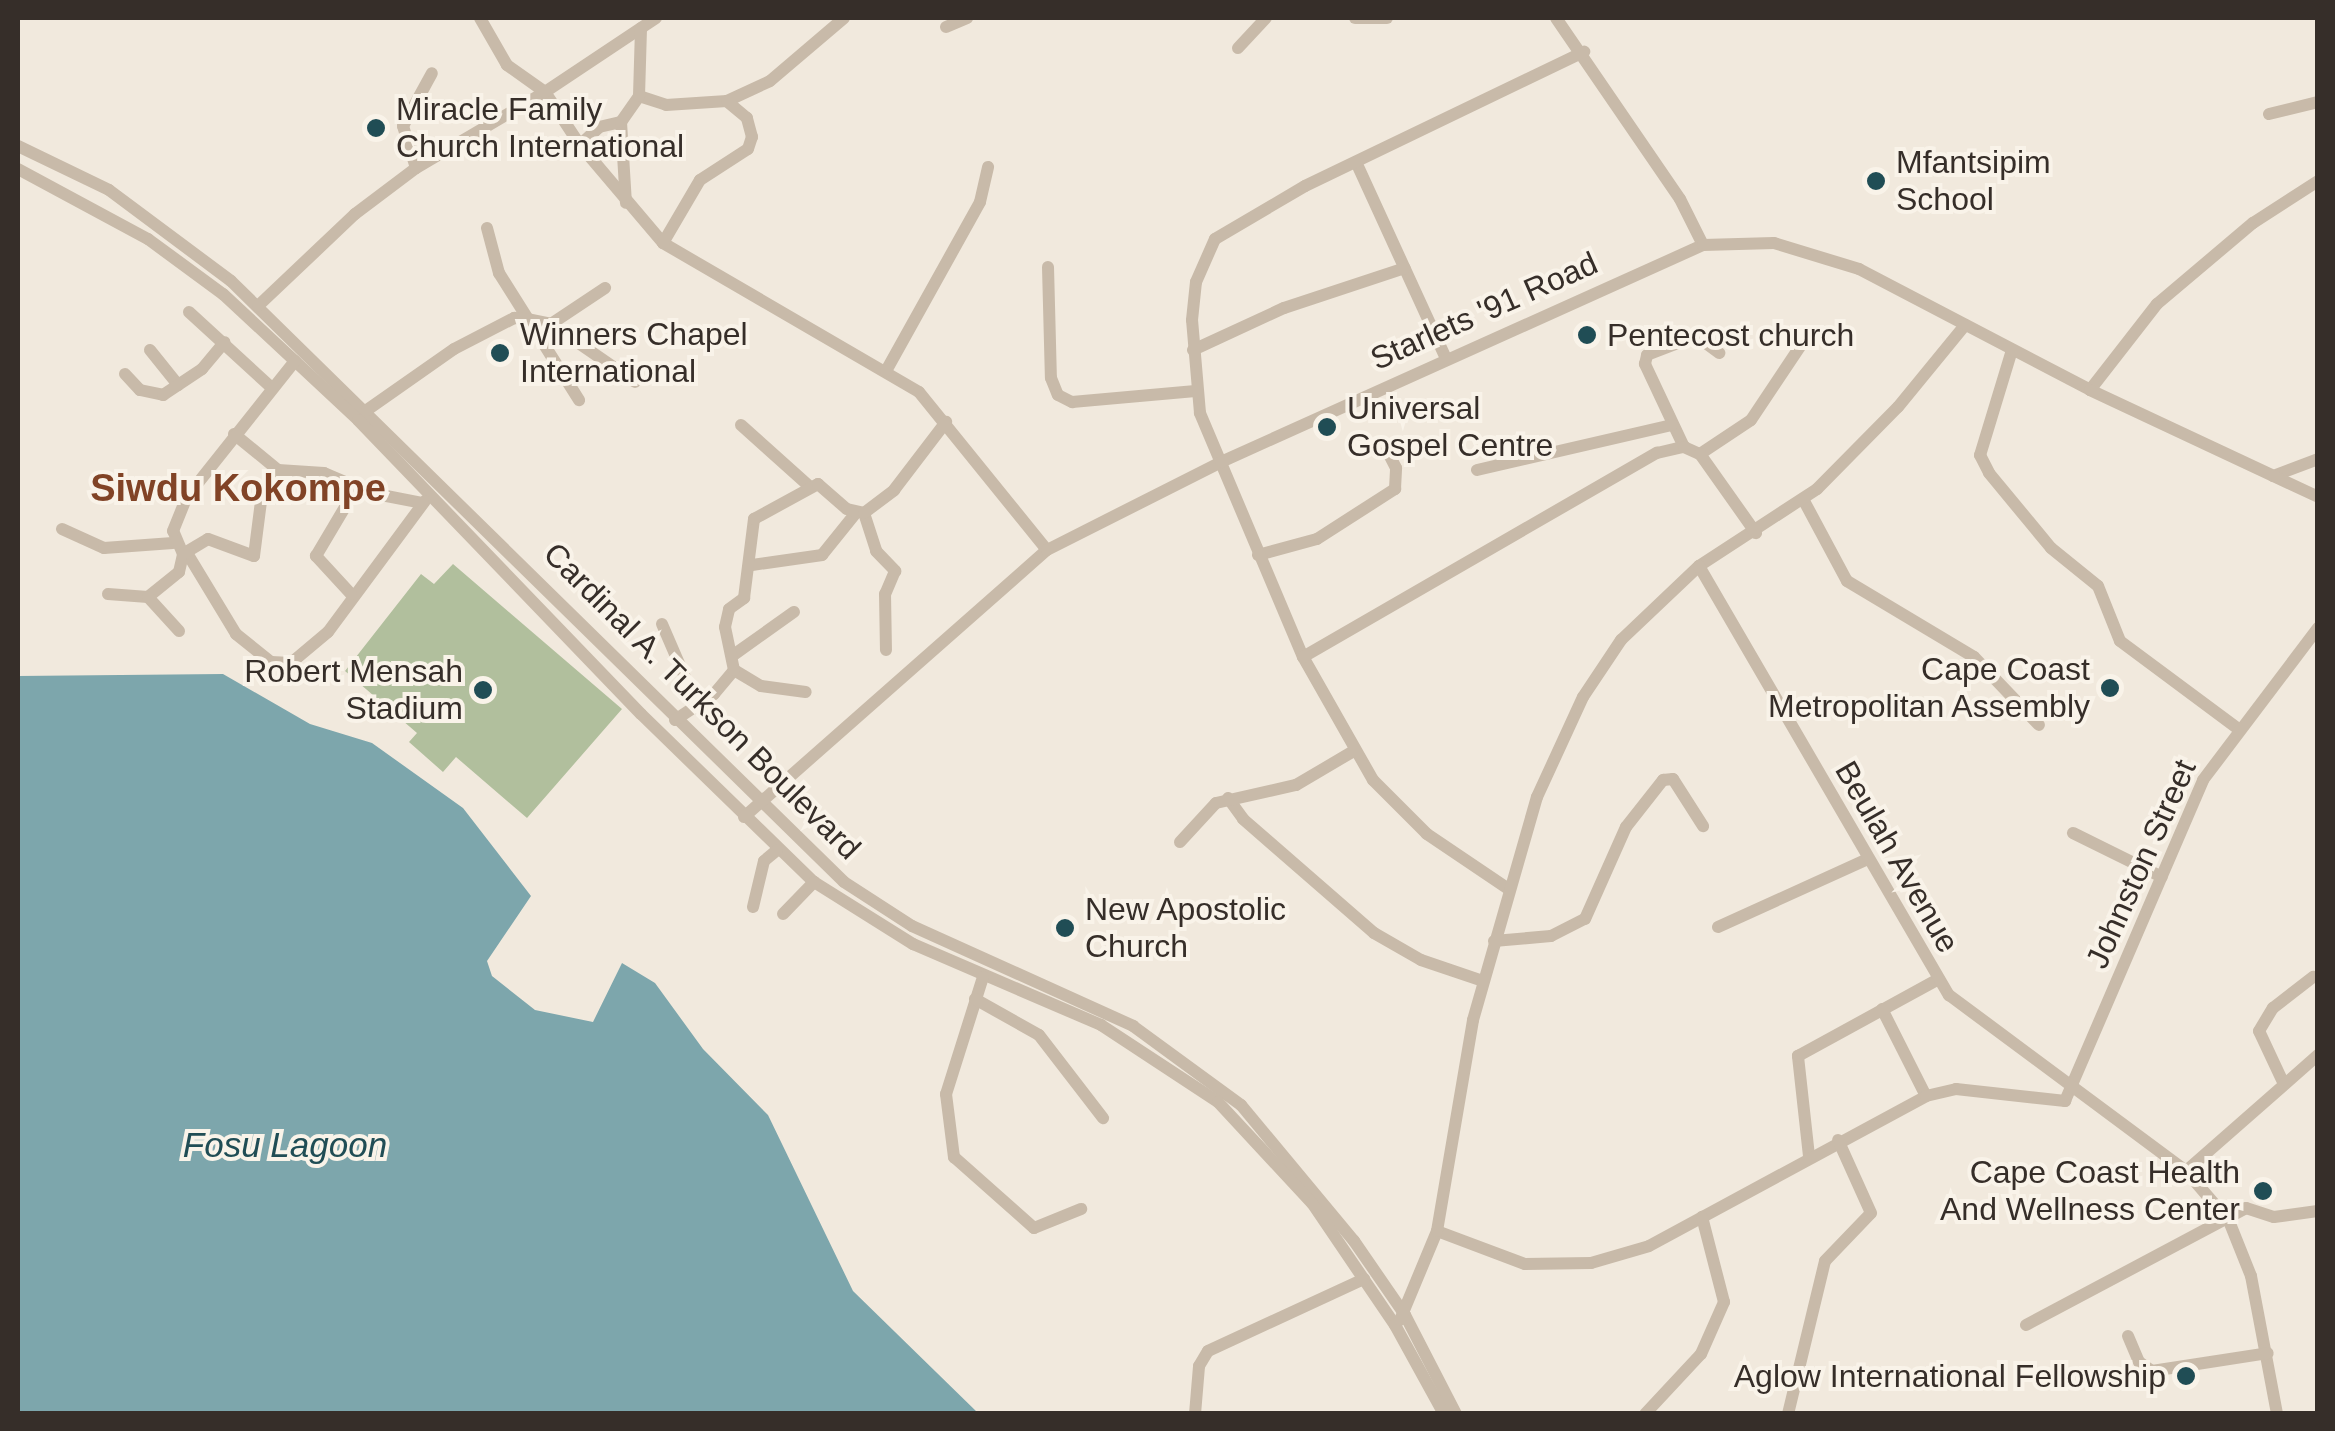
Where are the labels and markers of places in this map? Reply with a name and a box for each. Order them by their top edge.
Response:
place label: Miracle Family Church International [396,91,684,166]
marker: Miracle Family Church International [365,117,387,139]
place label: Mfantsipim School [1896,144,2051,219]
marker: Mfantsipim School [1865,170,1887,192]
place label: Winners Chapel International [520,316,748,391]
place label: Pentecost church [1607,316,1854,354]
marker: Pentecost church [1576,324,1598,346]
marker: Winners Chapel International [489,342,511,364]
place label: Universal Gospel Centre [1347,390,1553,465]
marker: Universal Gospel Centre [1316,416,1338,438]
place label: Cape Coast Metropolitan Assembly [1766,651,2090,726]
place label: Robert Mensah Stadium [244,653,463,728]
marker: Cape Coast Metropolitan Assembly [2099,677,2121,699]
marker: Robert Mensah Stadium [472,679,494,701]
place label: New Apostolic Church [1085,891,1288,966]
marker: New Apostolic Church [1054,917,1076,939]
place label: Cape Coast Health And Wellness Center [1940,1154,2240,1229]
marker: Cape Coast Health And Wellness Center [2250,1178,2276,1204]
place label: Aglow International Fellowship [1734,1357,2166,1395]
marker: Aglow International Fellowship [2175,1365,2197,1387]

